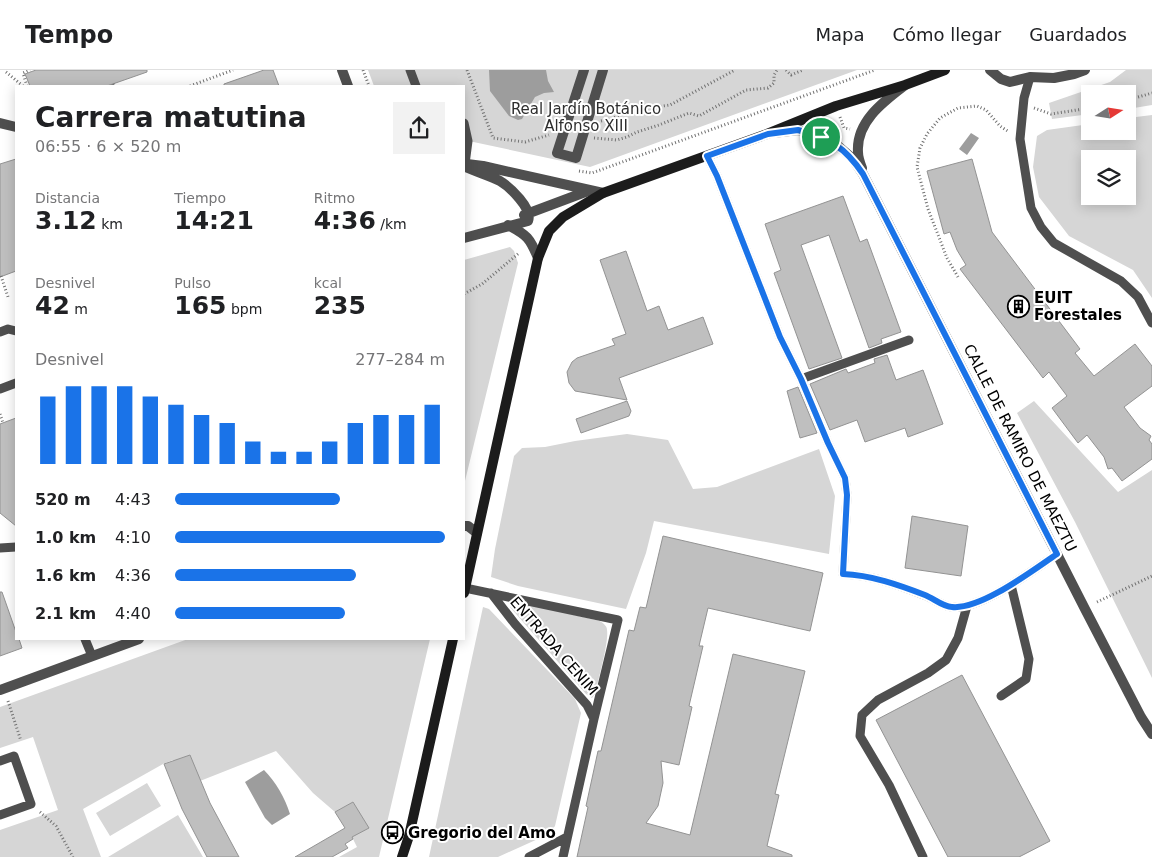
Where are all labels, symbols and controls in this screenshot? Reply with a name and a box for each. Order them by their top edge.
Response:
text: Tempo [25,21,113,49]
text: Mapa [815,24,864,45]
text: Cómo llegar [892,24,1001,45]
text: Guardados [1029,24,1127,45]
north arrow [1081,85,1136,140]
map controls [1081,85,1136,205]
park label: Real Jardín Botánico Alfonso XIII [511,100,661,135]
text: Carrera matutina [35,101,307,134]
button: share [393,102,445,154]
pin [800,116,842,158]
icon: arrive [807,123,835,151]
text: 06:55 · 6 × 520 m [35,137,181,156]
button: layers [1081,150,1136,205]
text: Distancia [35,190,100,206]
text: Tiempo [174,190,226,206]
text: Ritmo [314,190,355,206]
text: 3.12 [35,206,97,235]
text: 14:21 [174,206,254,235]
text: 4:36 [314,206,376,235]
text: km [97,216,123,232]
text: /km [376,216,407,232]
text: Desnivel [35,275,95,291]
text: Pulso [174,275,211,291]
text: kcal [314,275,342,291]
place label: EUIT Forestales [1034,289,1122,324]
text: 42 [35,291,70,320]
text: 165 [174,291,227,320]
text: 235 [314,291,366,320]
building icon: EUIT Forestales [1006,295,1030,319]
text: m [70,301,88,317]
text: bpm [227,301,262,317]
street label: CALLE DE RAMIRO DE MAEZTU [960,341,1080,555]
text: Desnivel [35,350,104,369]
text: 277–284 m [355,350,445,369]
text: 520 m [35,490,91,509]
text: 4:43 [115,490,151,509]
text: 1.0 km [35,528,96,547]
text: 4:10 [115,528,151,547]
text: 1.6 km [35,566,96,585]
text: 4:36 [115,566,151,585]
street label: ENTRADA CENIM [506,593,602,699]
text: 2.1 km [35,604,96,623]
text: 4:40 [115,604,151,623]
bus stop icon: Gregorio del Amo [380,821,404,845]
place label: Gregorio del Amo [408,824,556,842]

